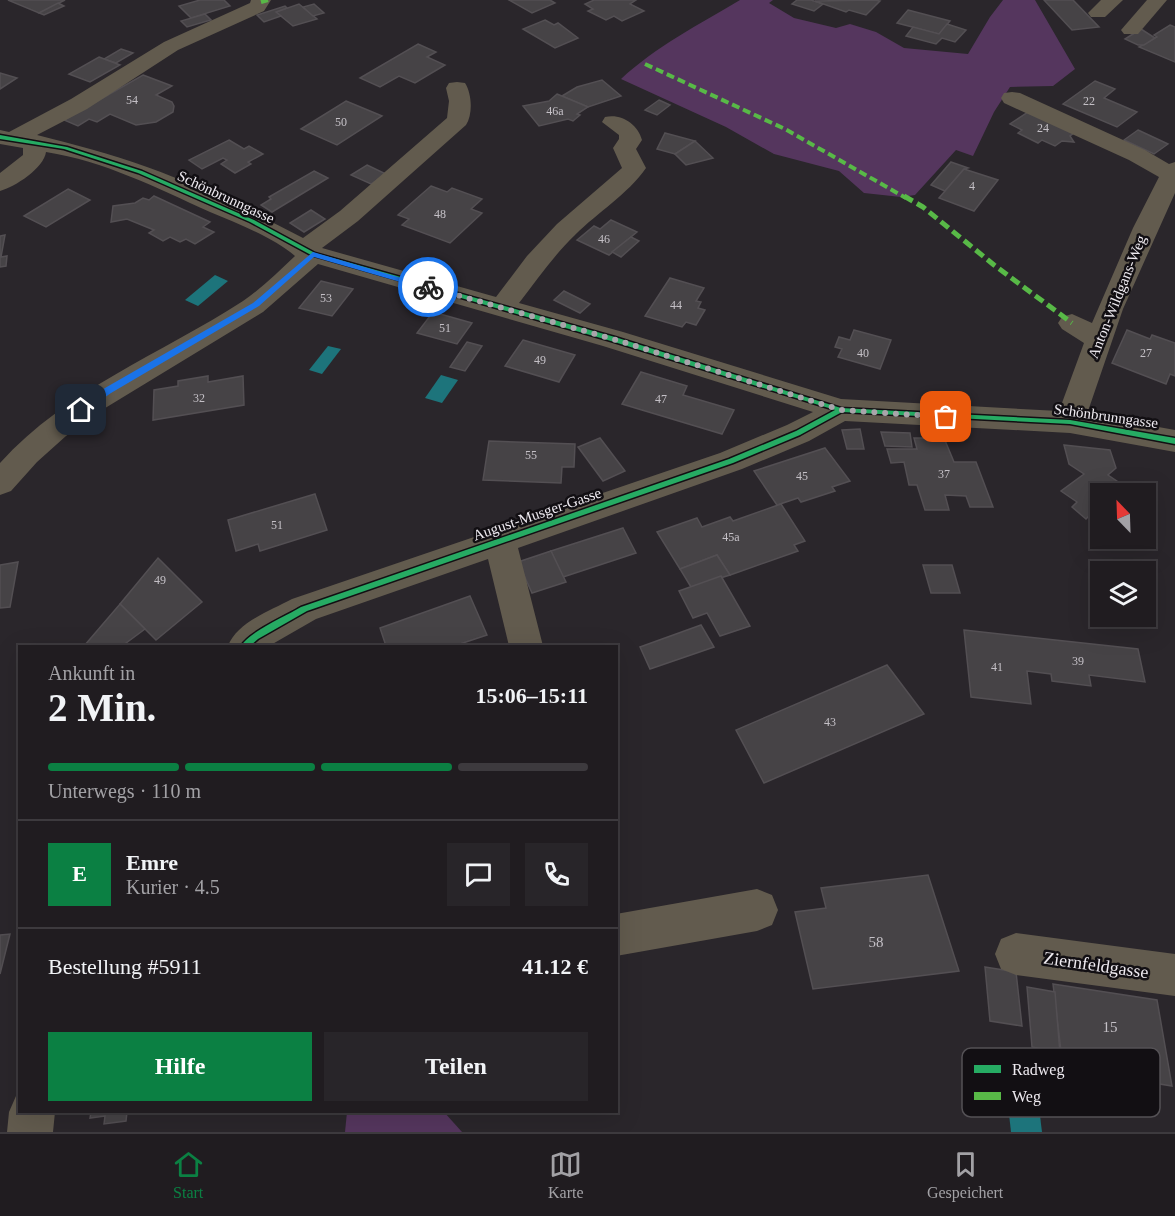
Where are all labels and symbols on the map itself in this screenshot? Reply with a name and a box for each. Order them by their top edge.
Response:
house number: 54 [126,93,138,107]
house number: 22 [1083,94,1095,108]
house number: 46a [546,104,564,118]
house number: 50 [335,115,347,129]
house number: 24 [1037,121,1049,135]
street label: Schönbrunngasse [175,168,277,227]
house number: 4 [969,179,975,193]
house number: 48 [434,207,446,221]
house number: 46 [598,232,610,246]
street label: Anton-Wildgans-Weg [1085,233,1149,361]
courier [398,257,458,317]
house number: 53 [320,291,332,305]
house number: 44 [670,298,682,312]
house number: 51 [439,321,451,335]
house number: 40 [857,346,869,360]
house number: 27 [1140,346,1152,360]
house number: 49 [534,353,546,367]
pin [55,384,106,435]
house number: 32 [193,391,205,405]
pin [920,391,971,442]
house number: 47 [655,392,667,406]
street label: Schönbrunngasse [1053,401,1159,431]
house number: 55 [525,448,537,462]
house number: 37 [938,467,950,481]
house number: 45 [796,469,808,483]
north arrow [1090,483,1156,549]
street label: August-Musger-Gasse [471,484,604,543]
house number: 51 [271,518,283,532]
house number: 45a [722,530,740,544]
house number: 49 [154,573,166,587]
house number: 39 [1072,654,1084,668]
house number: 41 [991,660,1003,674]
house number: 43 [824,715,836,729]
house number: 58 [869,934,884,950]
street label: Ziernfeldgasse [1042,948,1150,982]
house number: 15 [1103,1019,1118,1035]
legend [962,1048,1160,1117]
text: Radweg [1012,1061,1064,1079]
text: Weg [1012,1088,1041,1106]

